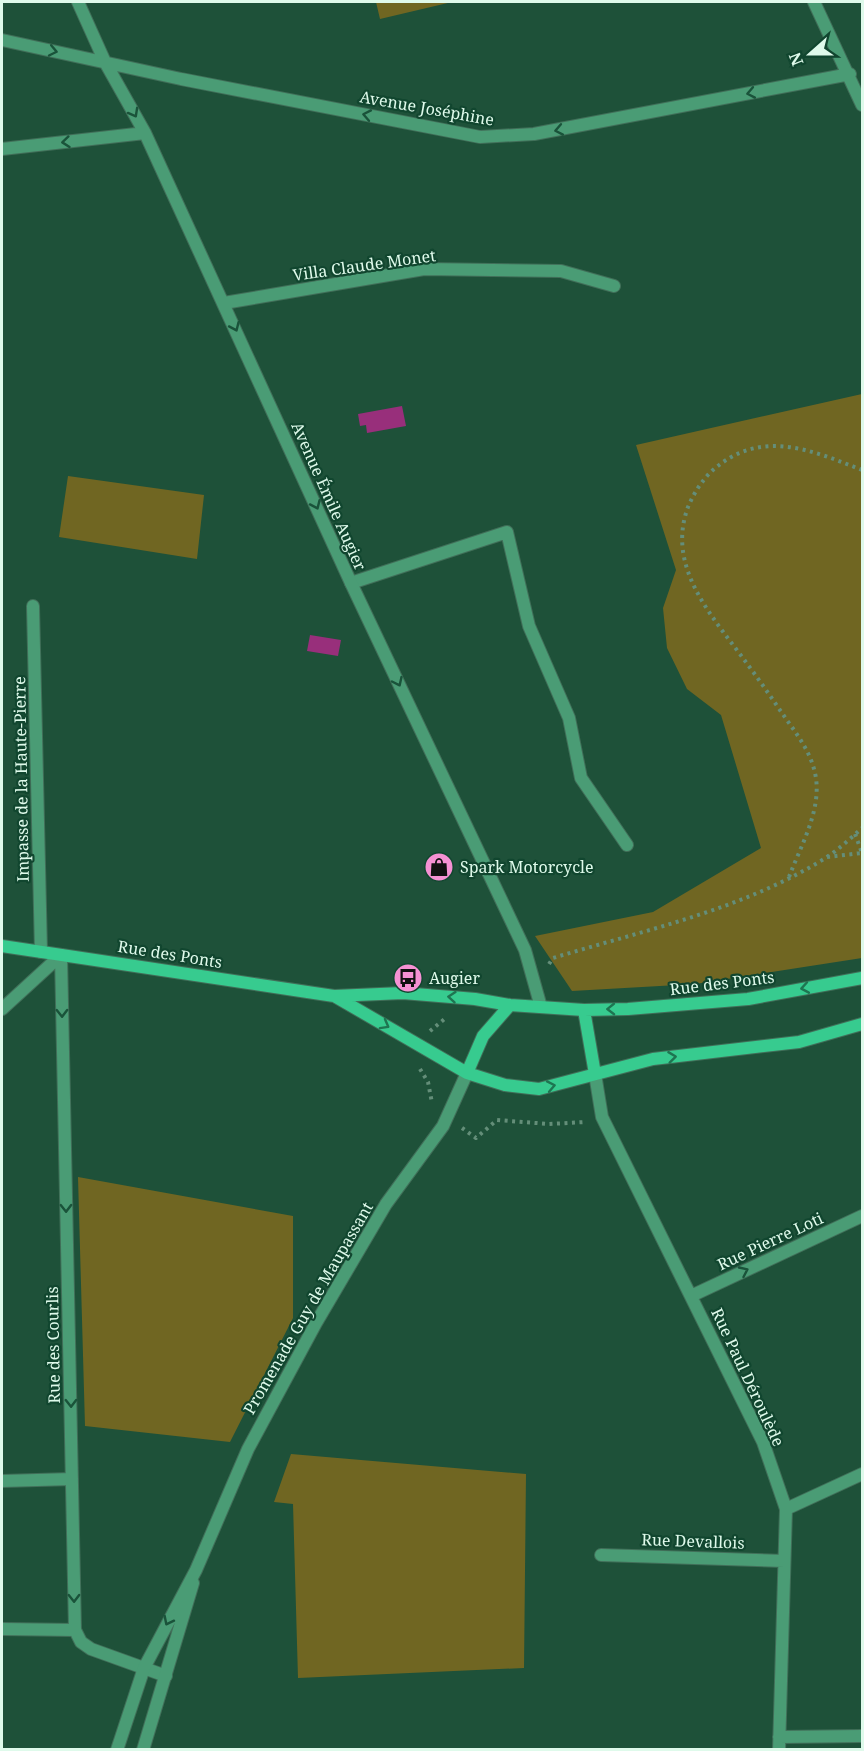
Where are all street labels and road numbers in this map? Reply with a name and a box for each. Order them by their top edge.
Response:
street label: Avenue Joséphine [358,85,496,131]
street label: Villa Claude Monet [291,244,437,286]
street label: Avenue Émile Augier [286,418,372,574]
street label: Impasse de la Haute-Pierre [8,676,34,882]
street label: Rue des Ponts [116,935,224,973]
street label: Rue des Ponts [668,966,776,1000]
street label: Promenade Guy de Maupassant [238,1198,378,1418]
street label: Rue Pierre Loti [713,1207,827,1275]
street label: Rue des Courlis [41,1286,65,1404]
street label: Rue Paul Déroulède [706,1304,790,1450]
street label: Rue Devallois [641,1528,745,1554]

